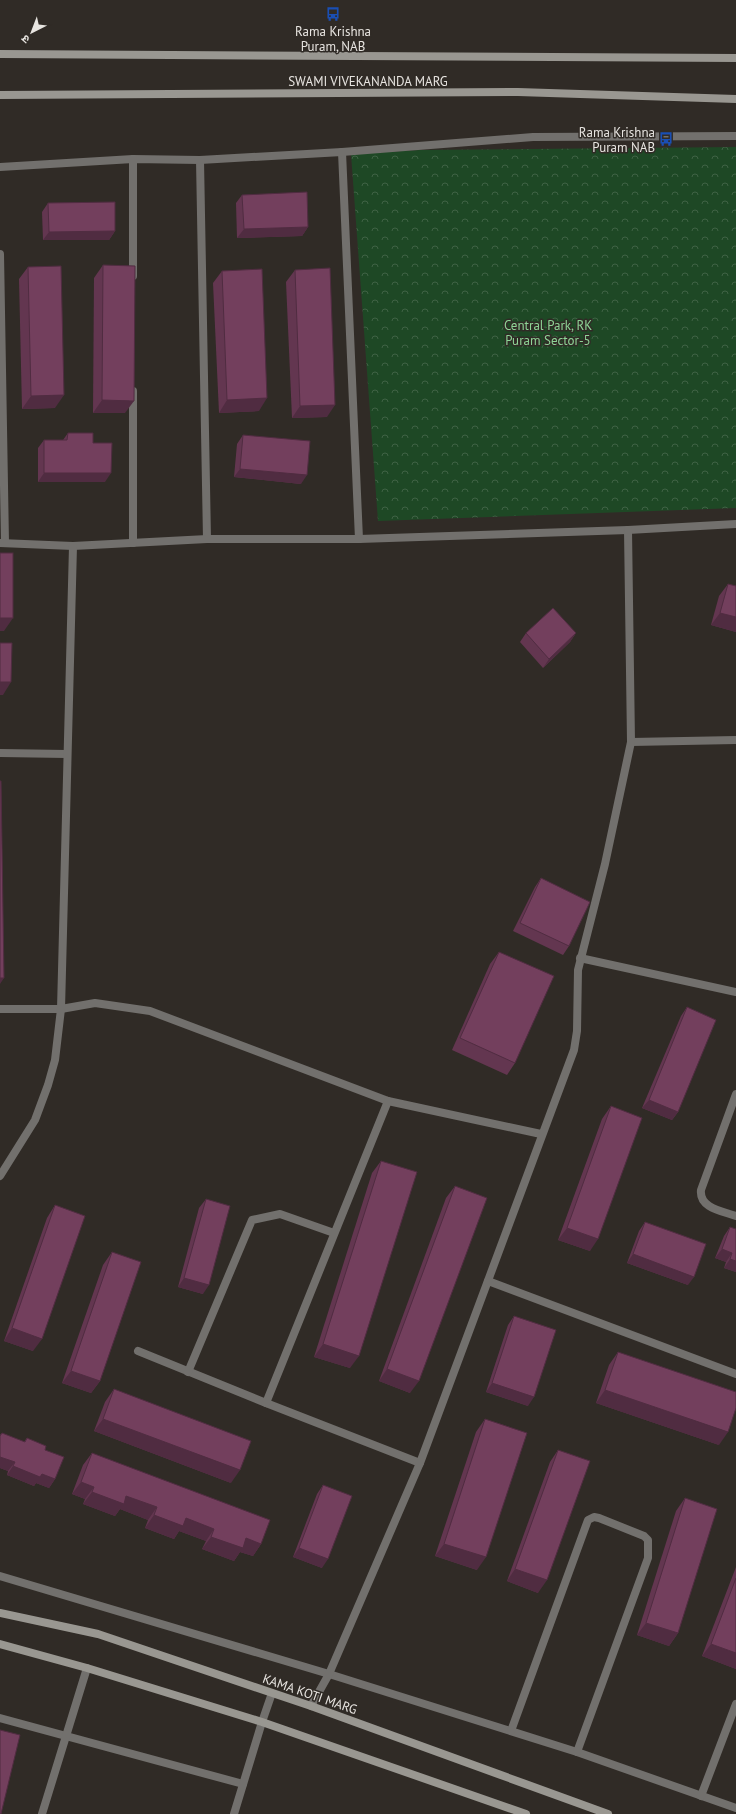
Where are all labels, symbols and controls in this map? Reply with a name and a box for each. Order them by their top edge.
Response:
bus stop icon: Rama Krishna Puram, NAB [325,6,341,22]
north arrow [12,12,52,52]
place label: Rama Krishna Puram, NAB [295,23,371,55]
text: उ [18,32,32,47]
street label: SWAMI VIVEKANANDA MARG [288,73,448,90]
place label: Rama Krishna Puram NAB [579,124,655,156]
bus stop icon: Rama Krishna Puram NAB [658,131,674,147]
park label: Central Park, RK Puram Sector-5 [504,317,592,349]
street label: KAMA KOTI MARG [260,1670,360,1718]

